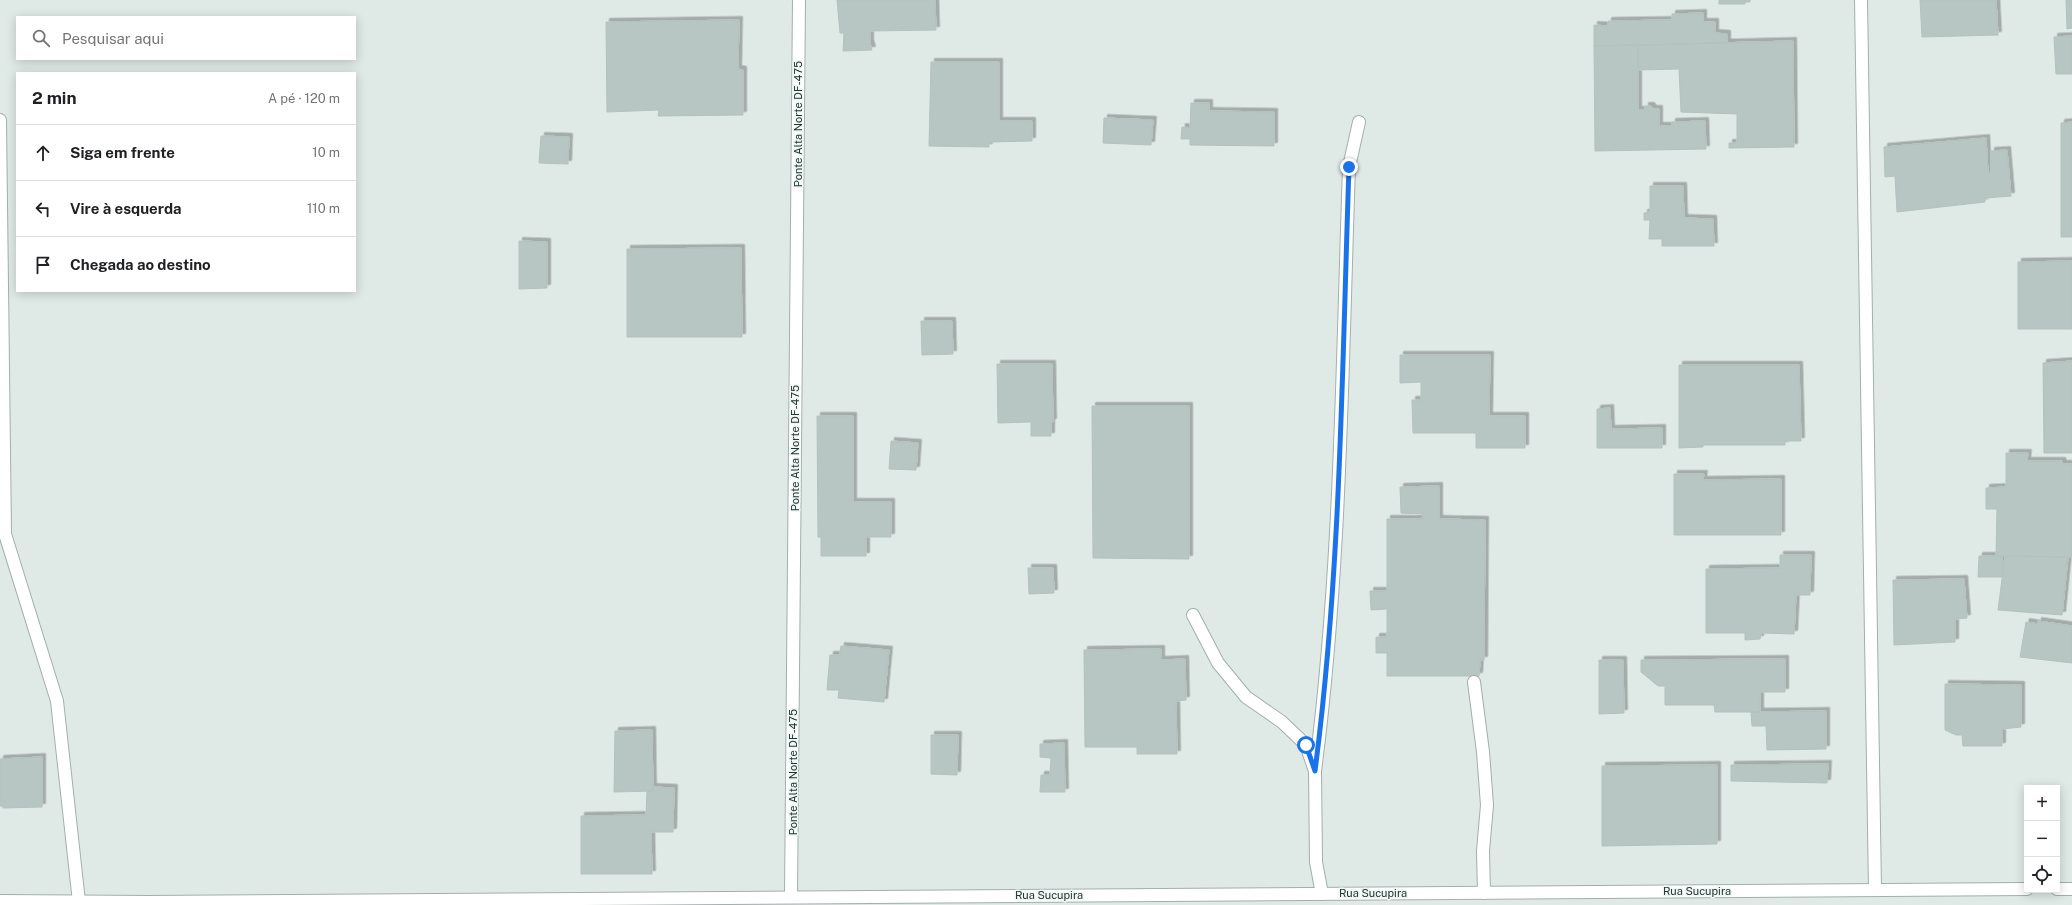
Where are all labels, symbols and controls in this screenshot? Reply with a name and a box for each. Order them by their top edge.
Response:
search box [16,16,356,60]
icon: search [30,27,52,49]
text: Pesquisar aqui [62,30,164,47]
street label: Ponte Alta Norte DF-475 [792,61,804,187]
text: 2 min [32,88,77,108]
text: A pé · 120 m [268,91,340,106]
icon: ahead [32,142,54,164]
text: Siga em frente [70,144,175,161]
text: 10 m [312,145,340,160]
route end [1340,158,1358,176]
icon: left [32,198,54,220]
text: Vire à esquerda [70,200,182,217]
text: 110 m [307,201,340,216]
icon: arrive [32,254,54,276]
text: Chegada ao destino [70,256,211,273]
street label: Ponte Alta Norte DF-475 [789,385,801,511]
street label: Ponte Alta Norte DF-475 [787,709,799,835]
route start [1297,736,1315,754]
map controls [2024,785,2060,893]
button: + [2024,785,2060,821]
button: − [2024,821,2060,857]
button: locate [2024,857,2060,893]
street label: Rua Sucupira [1663,885,1731,897]
street label: Rua Sucupira [1339,887,1407,899]
street label: Rua Sucupira [1015,889,1083,901]

